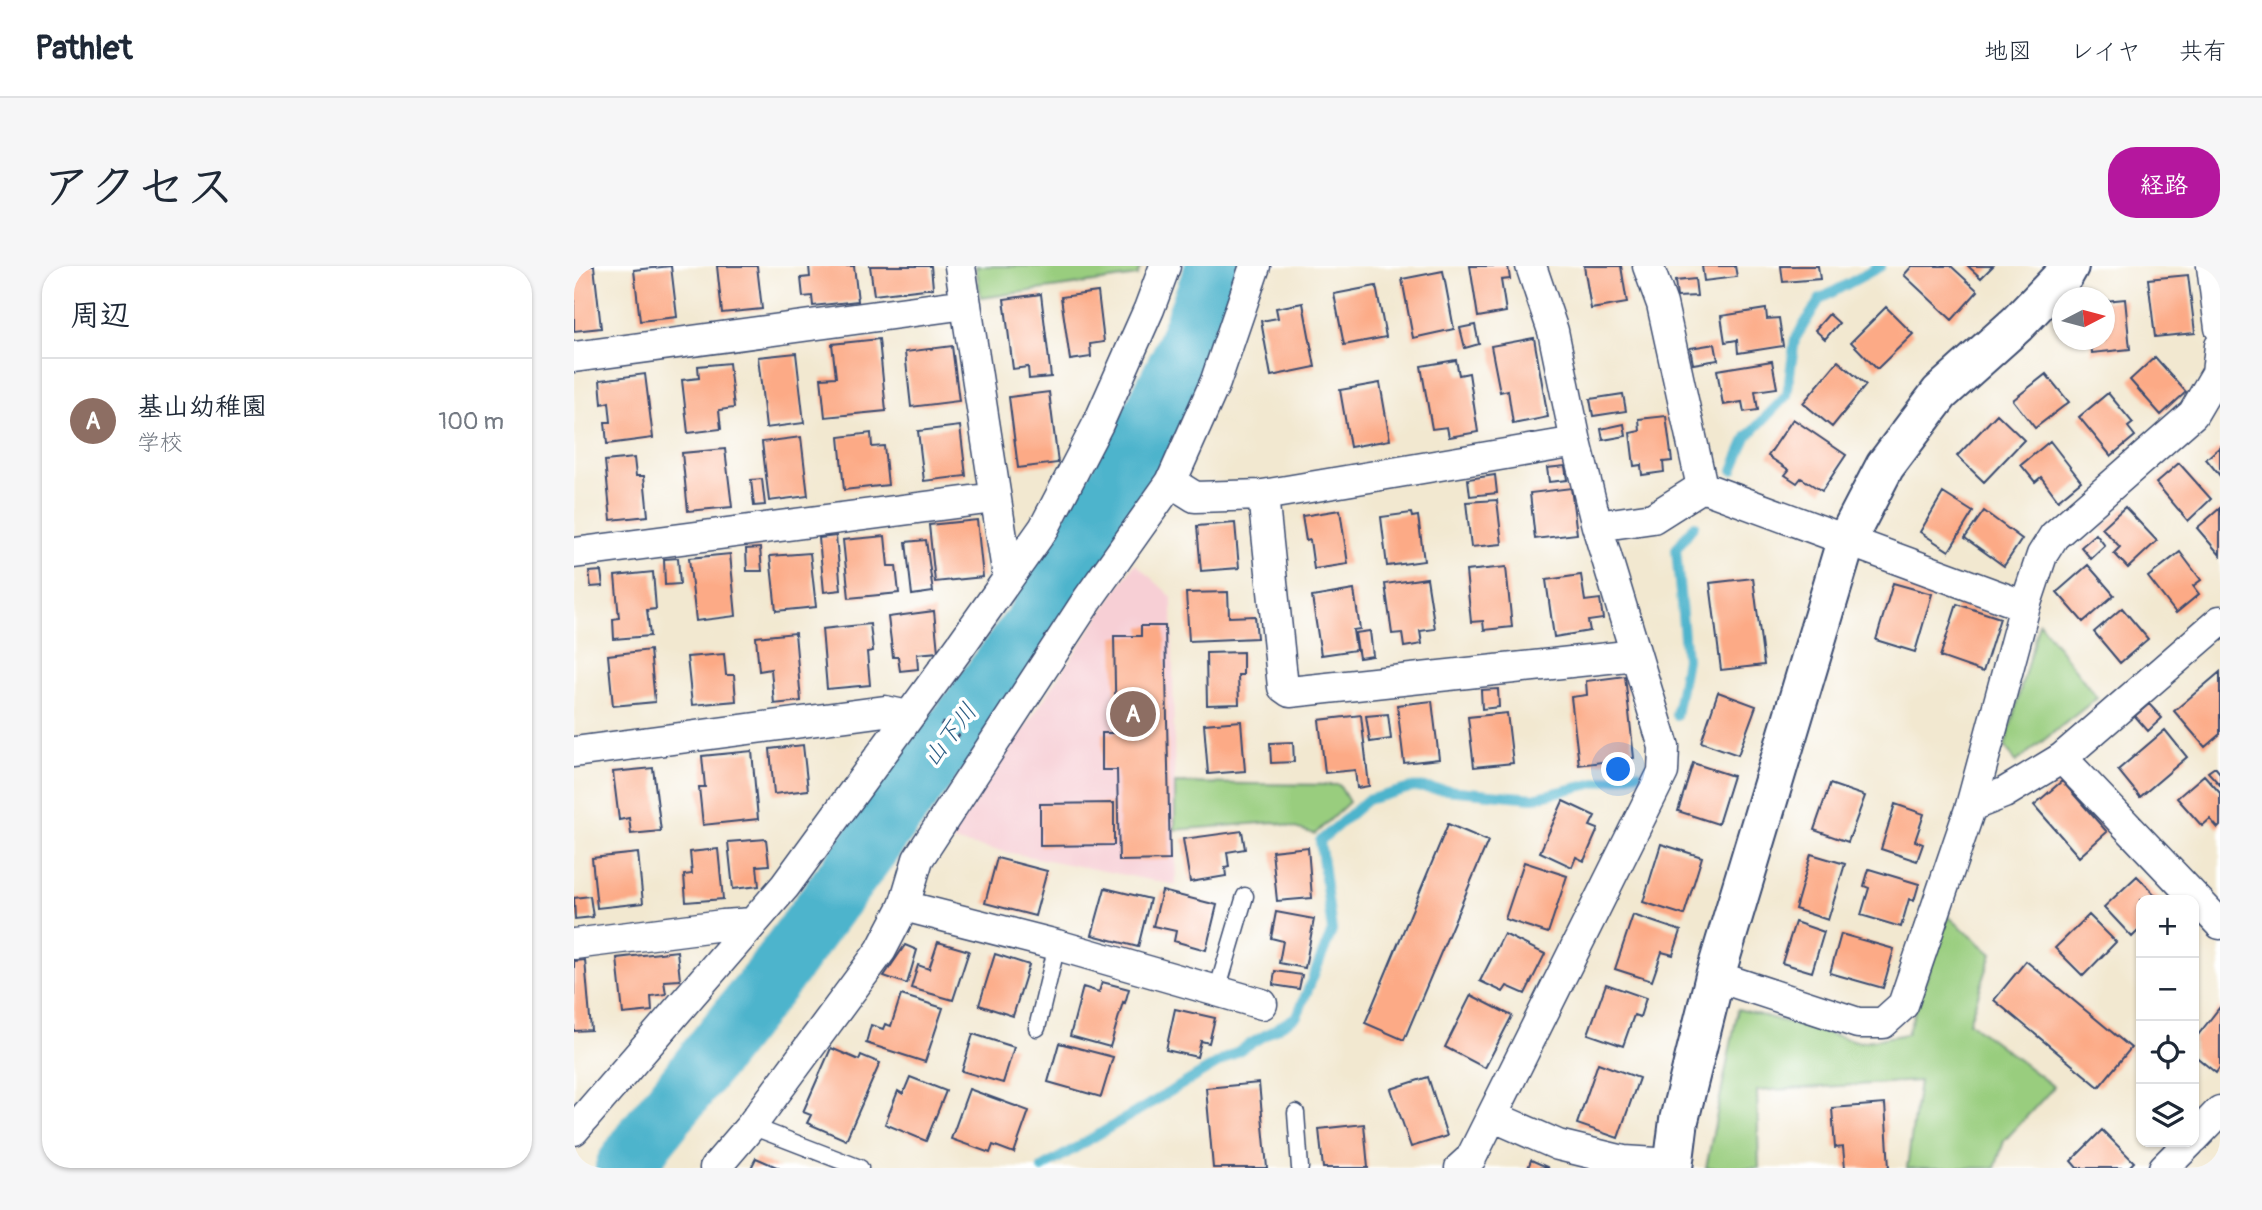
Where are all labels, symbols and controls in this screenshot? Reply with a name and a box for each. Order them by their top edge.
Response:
text: Pathlet [35,28,132,69]
text: 地図 [1984,37,2032,66]
text: レイヤ [2070,37,2141,66]
text: 共有 [2179,37,2227,66]
button: 経路 [2108,147,2220,218]
text: アクセス [42,157,235,218]
north arrow [2052,287,2115,350]
text: 周辺 [70,297,130,334]
text: 基山幼稚園 [137,391,267,423]
text: A [86,407,100,436]
text: 100 m [438,407,504,436]
text: 学校 [137,428,183,457]
pin: A [1110,688,1156,740]
water label: 山下川 [917,698,983,772]
your location [1601,752,1635,786]
map controls [2136,895,2199,1147]
button: + [2136,895,2199,958]
button: − [2136,958,2199,1021]
button: locate [2136,1021,2199,1084]
button: layers [2136,1084,2199,1147]

